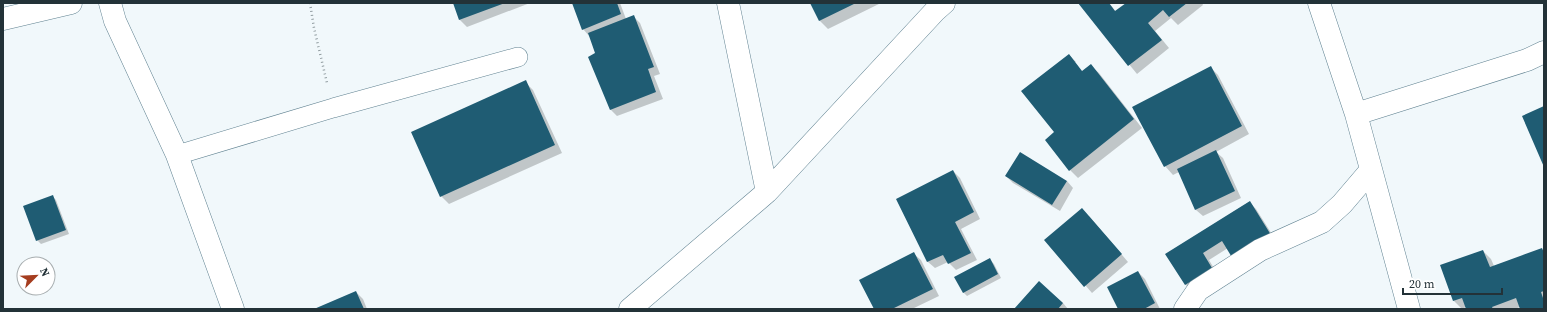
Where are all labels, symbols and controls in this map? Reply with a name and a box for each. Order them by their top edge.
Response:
north arrow [16,256,56,296]
text: N [36,265,53,279]
scale bar [1403,270,1502,296]
text: 20 m [1409,276,1435,292]

